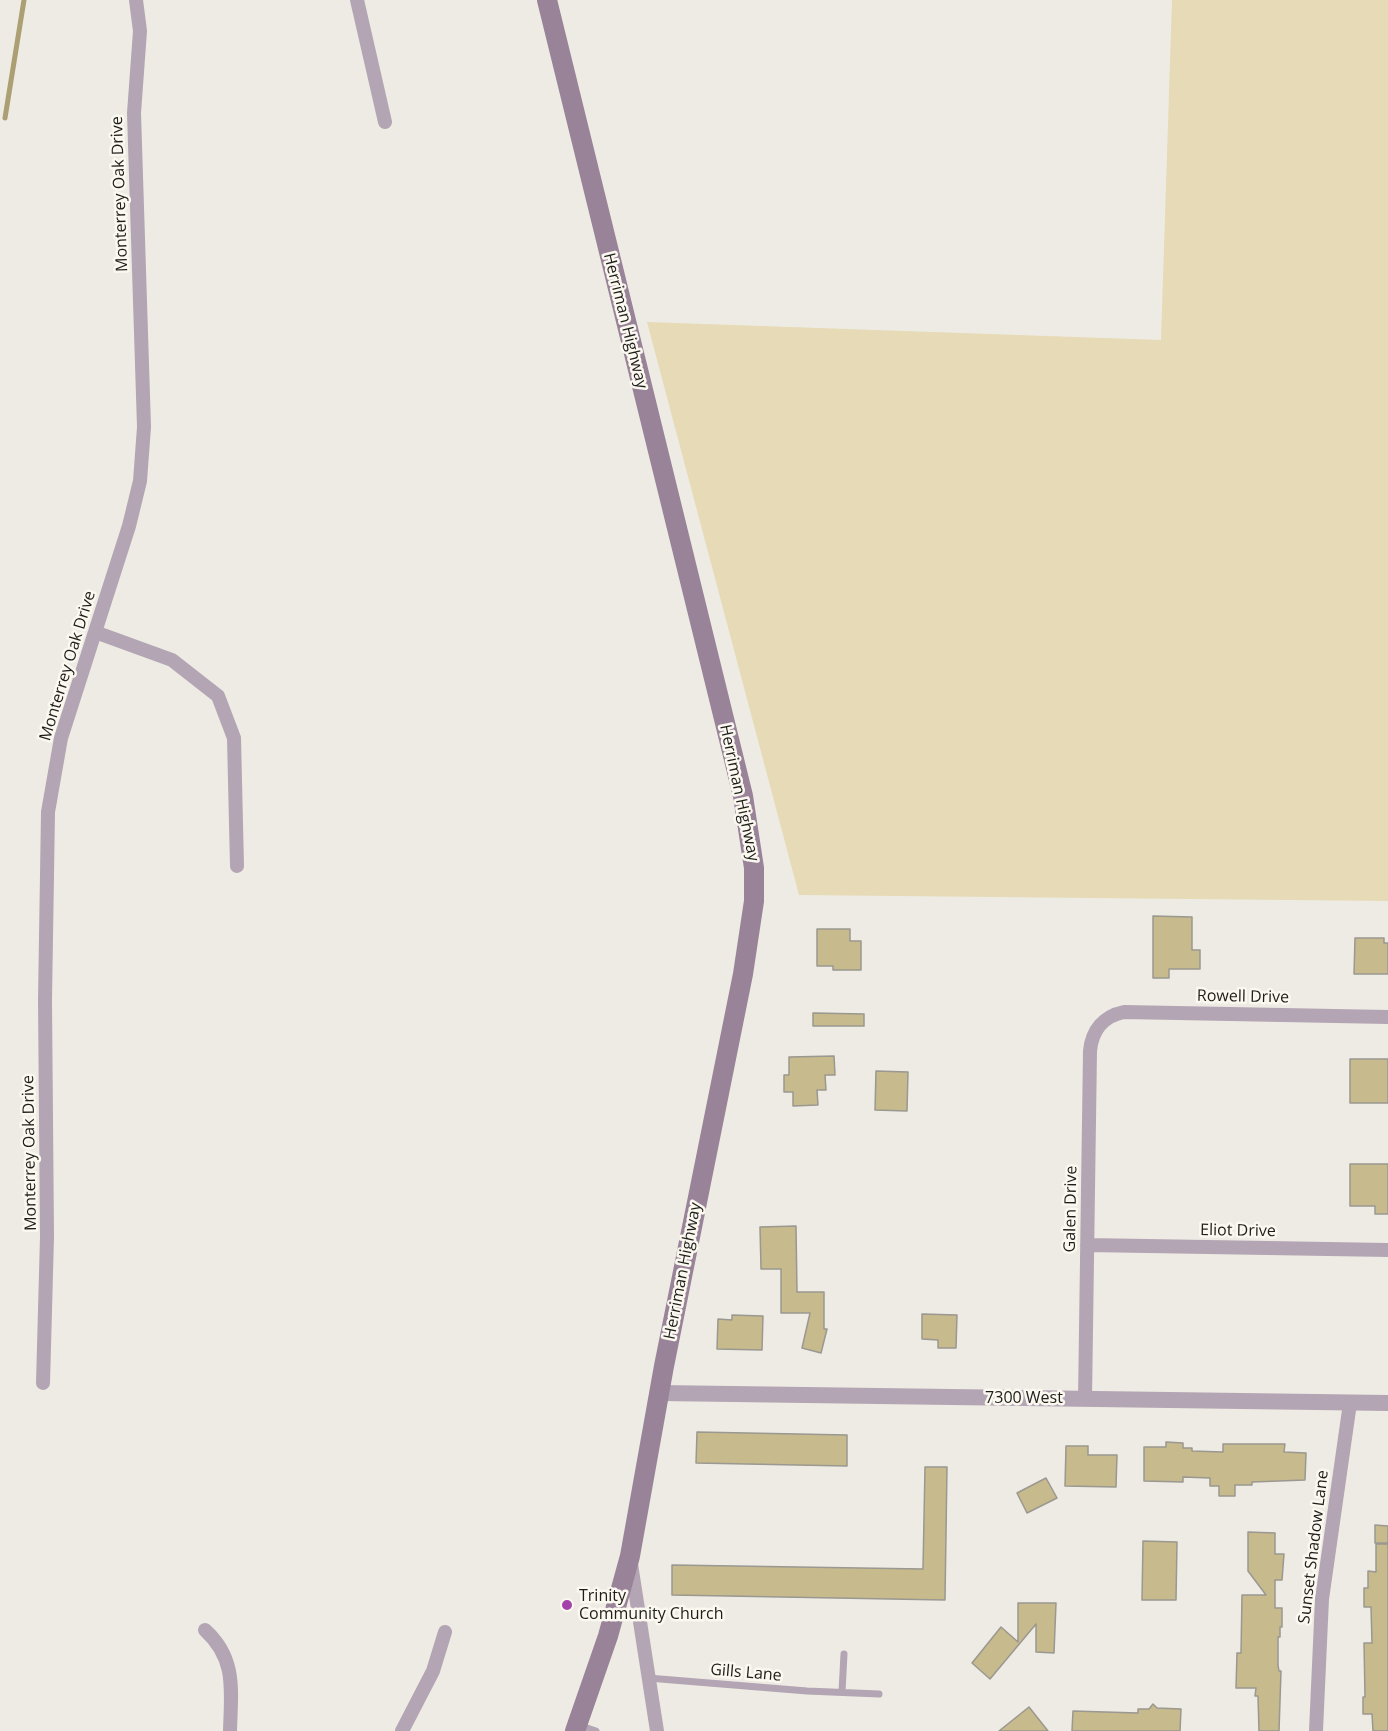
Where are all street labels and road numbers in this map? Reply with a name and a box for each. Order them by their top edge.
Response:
street label: Monterrey Oak Drive [108,116,132,272]
street label: Herriman Highway [599,251,651,391]
street label: Monterrey Oak Drive [36,589,100,743]
street label: Herriman Highway [715,723,763,863]
street label: Rowell Drive [1197,987,1289,1007]
street label: Monterrey Oak Drive [19,1075,41,1231]
street label: Galen Drive [1061,1165,1081,1253]
street label: Herriman Highway [660,1201,706,1341]
street label: Eliot Drive [1200,1221,1276,1241]
street label: 7300 West [985,1388,1063,1408]
street label: Sunset Shadow Lane [1295,1469,1333,1625]
street label: Gills Lane [710,1660,782,1686]

